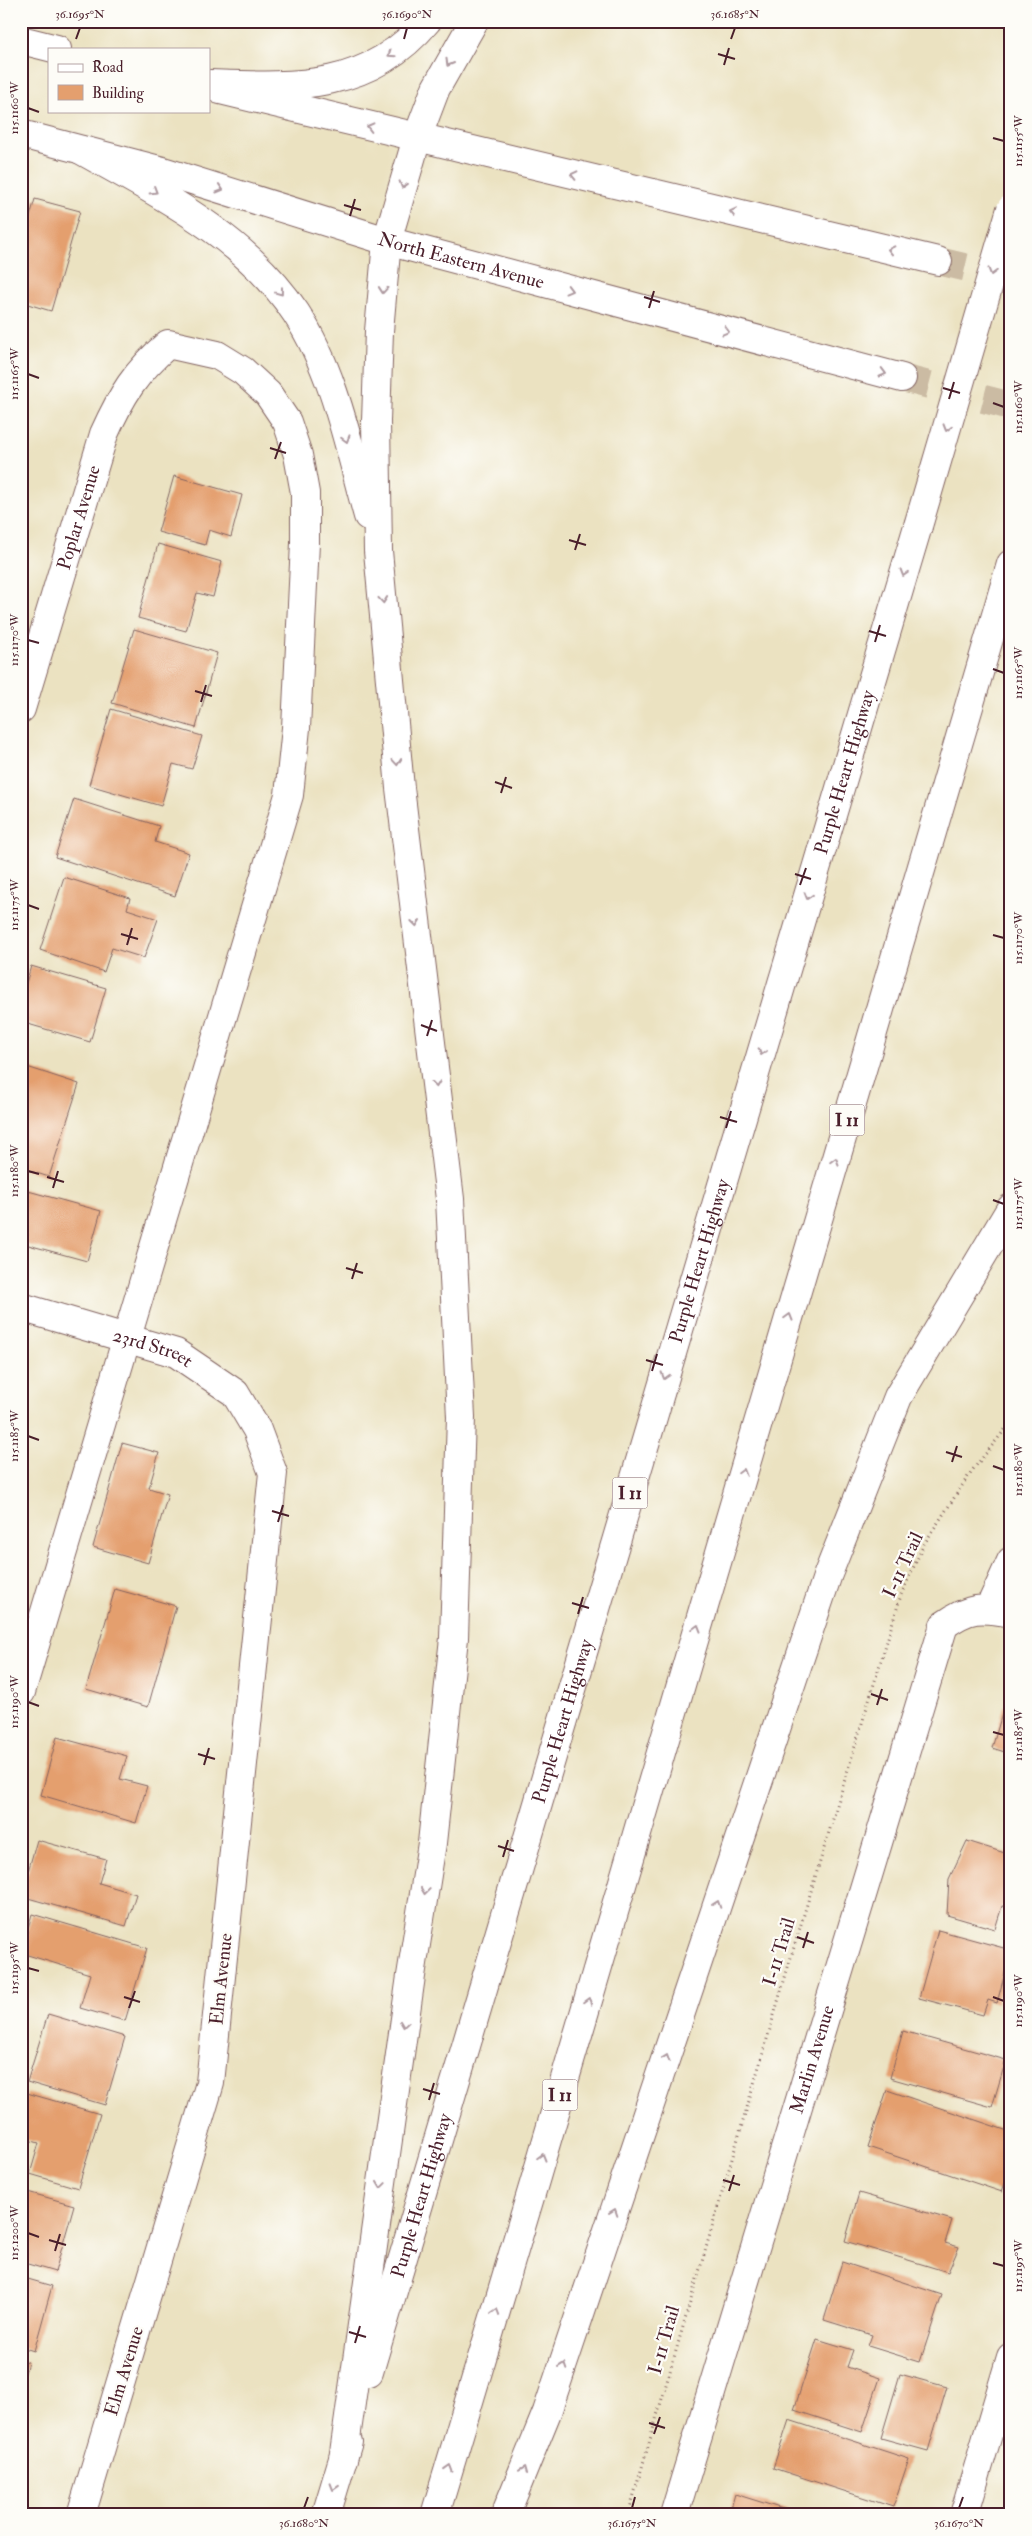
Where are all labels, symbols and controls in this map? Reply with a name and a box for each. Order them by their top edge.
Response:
text: 36.1695°N [55,7,105,22]
text: 36.1690°N [382,7,433,22]
text: 36.1685°N [710,7,760,22]
legend [48,48,210,112]
one-way arrow [387,48,397,57]
text: Road [92,58,124,77]
one-way arrow [446,58,456,67]
text: 115.1160°W [7,81,22,135]
text: Building [92,84,144,103]
text: 115.1155°W [1011,114,1026,167]
one-way arrow [366,122,375,133]
one-way arrow [570,170,579,181]
one-way arrow [399,180,409,189]
one-way arrow [215,183,224,193]
one-way arrow [148,185,157,195]
one-way arrow [728,207,737,218]
street label: North Eastern Avenue [375,227,547,294]
one-way arrow [886,245,895,256]
one-way arrow [988,268,998,276]
one-way arrow [564,284,573,294]
one-way arrow [274,286,283,296]
one-way arrow [377,286,388,294]
one-way arrow [722,325,731,336]
text: 115.1165°W [7,347,22,400]
one-way arrow [879,367,888,378]
text: 115.1160°W [1011,380,1026,434]
one-way arrow [942,424,952,432]
one-way arrow [340,434,350,443]
street label: Poplar Avenue [52,462,106,573]
one-way arrow [900,568,910,576]
one-way arrow [377,596,388,604]
text: 115.1170°W [7,613,22,666]
text: 115.1165°W [1011,646,1026,699]
street label: Purple Heart Highway [809,687,881,857]
one-way arrow [391,758,402,766]
text: 115.1175°W [7,878,22,931]
one-way arrow [803,892,813,900]
text: 115.1170°W [1011,911,1026,964]
one-way arrow [410,919,421,927]
one-way arrow [757,1047,767,1056]
one-way arrow [430,1081,441,1089]
road number: I 11 [830,1104,864,1136]
text: 115.1180°W [7,1144,22,1197]
one-way arrow [829,1157,839,1165]
street label: Purple Heart Highway [664,1176,735,1346]
text: 115.1175°W [1011,1177,1026,1230]
one-way arrow [783,1313,793,1321]
street label: 23rd Street [110,1323,198,1373]
one-way arrow [661,1371,671,1379]
text: 115.1185°W [7,1409,22,1462]
text: 115.1180°W [1011,1443,1026,1496]
one-way arrow [737,1469,747,1477]
road number: I 11 [612,1478,648,1509]
street label: I-11 Trail [877,1528,929,1602]
one-way arrow [691,1625,701,1633]
street label: Purple Heart Highway [527,1636,598,1806]
text: 115.1190°W [7,1675,22,1729]
text: 115.1185°W [1011,1708,1026,1761]
one-way arrow [420,1887,431,1895]
one-way arrow [711,1900,721,1909]
street label: I-11 Trail [757,1915,801,1989]
street label: Elm Avenue [204,1932,238,2026]
text: 115.1195°W [7,1941,22,1994]
text: 115.1190°W [1011,1974,1026,2028]
one-way arrow [582,1997,592,2005]
street label: Marlin Avenue [784,2002,840,2117]
one-way arrow [399,2021,410,2029]
one-way arrow [660,2054,670,2063]
road number: I 11 [542,2080,578,2110]
street label: Purple Heart Highway [386,2110,457,2281]
one-way arrow [537,2153,547,2161]
one-way arrow [376,2181,387,2189]
text: 115.1200°W [7,2205,22,2261]
one-way arrow [608,2208,618,2217]
text: 115.1195°W [1011,2239,1026,2292]
street label: I-11 Trail [643,2303,685,2377]
one-way arrow [490,2309,500,2317]
street label: Elm Avenue [99,2323,149,2419]
one-way arrow [557,2363,567,2371]
one-way arrow [443,2464,453,2473]
one-way arrow [517,2466,528,2475]
one-way arrow [330,2483,340,2491]
text: 36.1680°N [279,2516,329,2531]
text: 36.1675°N [607,2516,657,2531]
text: 36.1670°N [934,2516,984,2531]

